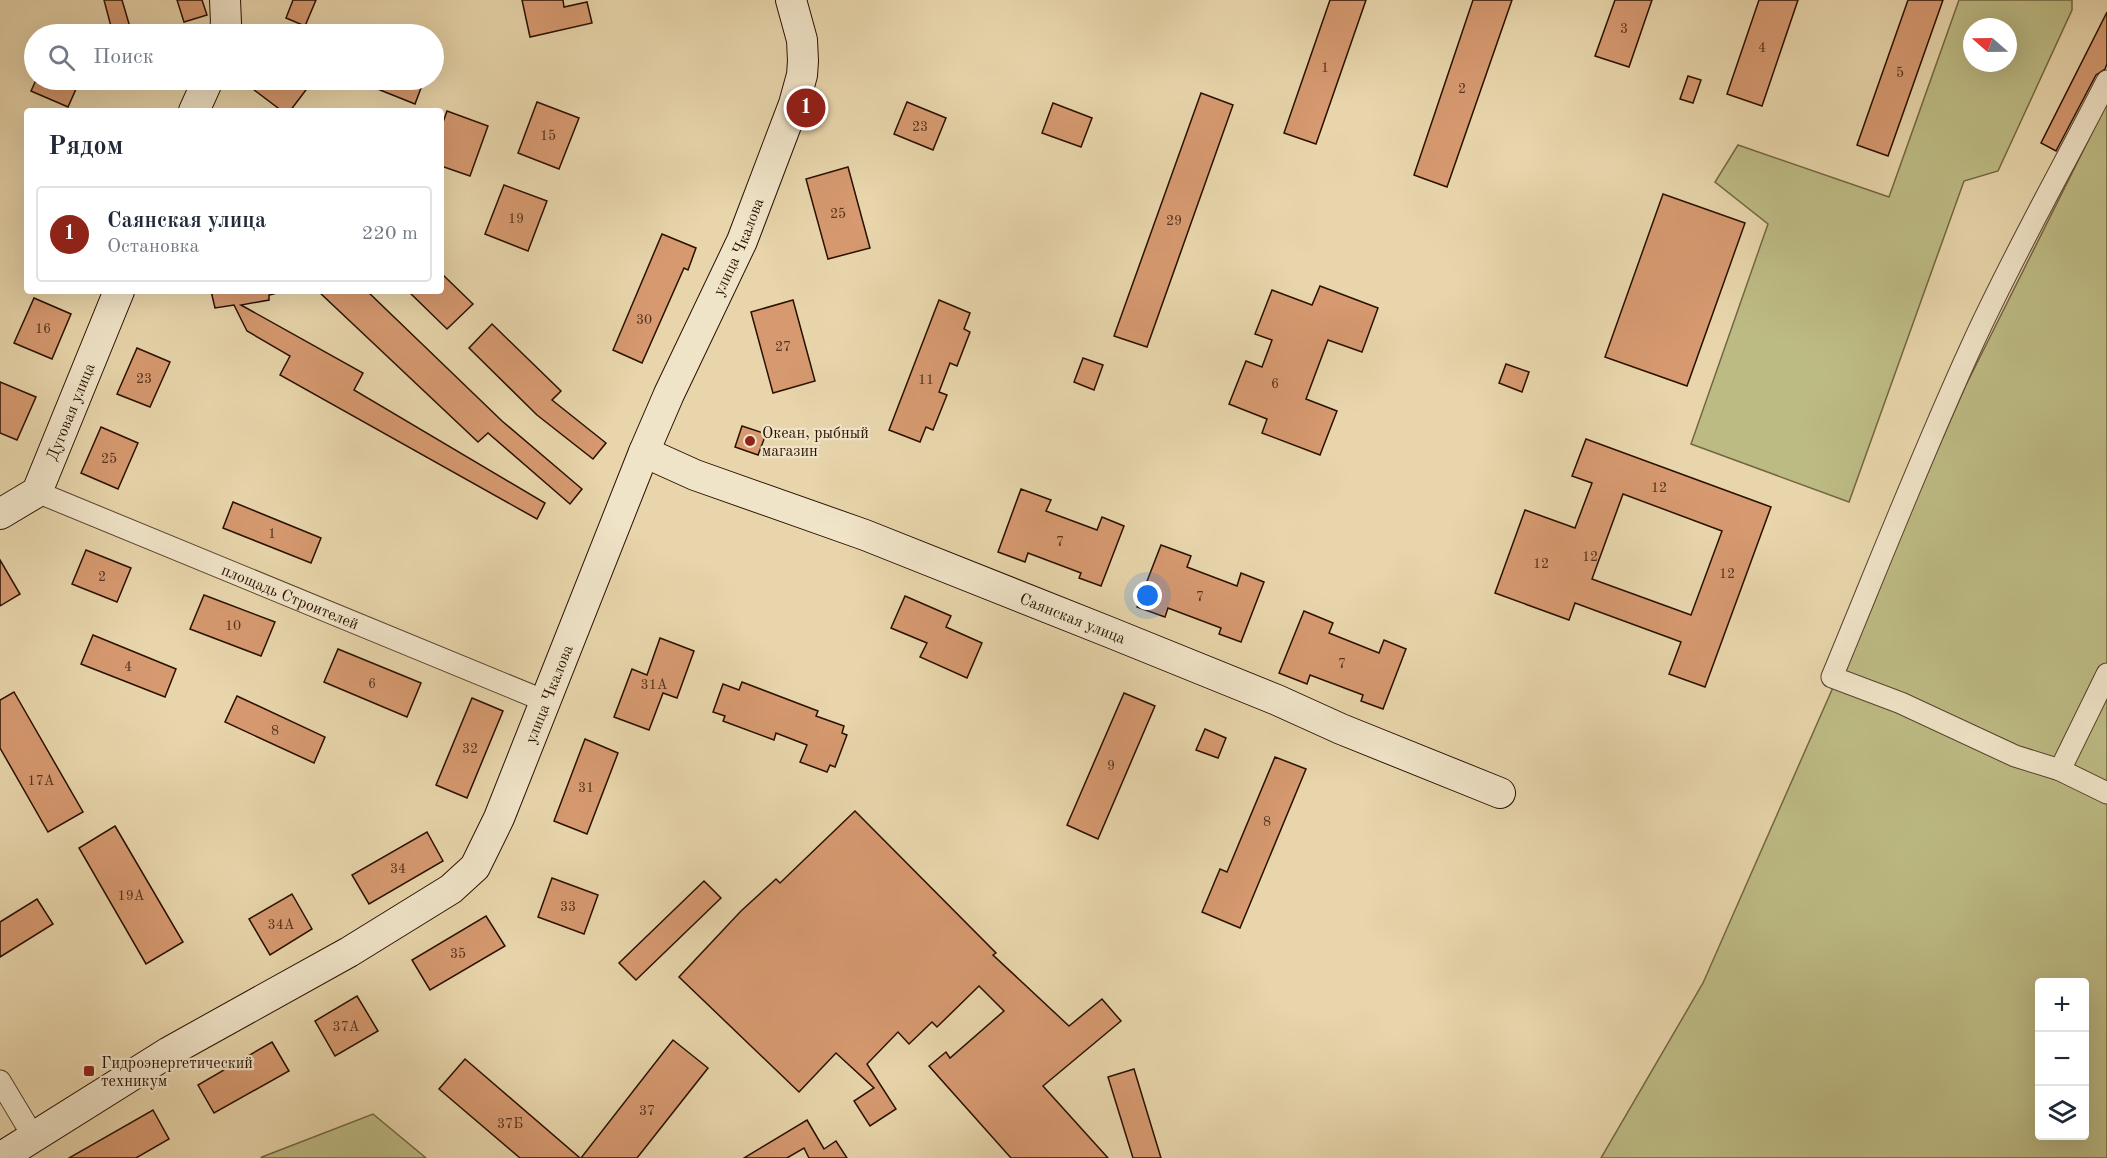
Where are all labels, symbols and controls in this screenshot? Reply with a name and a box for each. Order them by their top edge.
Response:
north arrow [1963,18,2017,72]
house number: 3 [1620,22,1628,36]
search box [24,24,444,90]
icon: search [45,41,78,74]
house number: 4 [1758,41,1766,55]
text: Поиск [93,46,154,68]
house number: 1 [1321,61,1329,75]
house number: 5 [1896,66,1904,80]
house number: 2 [1458,82,1466,96]
pin: 1 [786,86,826,130]
house number: 23 [912,120,928,134]
house number: 15 [540,129,556,143]
text: Рядом [48,134,123,160]
street label: улица Чкалова [711,196,768,299]
house number: 25 [830,207,846,221]
text: Саянская улица [107,210,266,232]
house number: 19 [508,212,524,226]
house number: 29 [1166,214,1182,228]
text: 1 [64,224,75,244]
text: 220 m [362,224,418,244]
text: Остановка [107,237,199,257]
house number: 30 [636,313,652,327]
house number: 16 [35,322,51,336]
house number: 27 [775,340,791,354]
street label: Дуговая улица [45,361,99,463]
house number: 23 [136,372,152,386]
house number: 11 [918,373,934,387]
house number: 6 [1271,377,1279,391]
place label: Океан, рыбный магазин [762,426,869,460]
marker: Океан, рыбный магазин [743,434,757,448]
house number: 25 [101,452,117,466]
house number: 12 [1651,481,1667,495]
house number: 1 [268,527,276,541]
house number: 7 [1056,535,1064,549]
house number: 12 [1582,550,1598,564]
house number: 12 [1533,557,1549,571]
street label: площадь Строителей [219,563,361,633]
house number: 12 [1719,567,1735,581]
house number: 2 [98,570,106,584]
your location [1133,581,1162,610]
house number: 7 [1196,590,1204,604]
street label: Саянская улица [1017,591,1128,648]
house number: 10 [225,619,241,633]
street label: улица Чкалова [523,643,577,746]
house number: 7 [1338,657,1346,671]
house number: 4 [124,660,132,674]
house number: 6 [368,677,376,691]
house number: 31А [641,678,668,692]
house number: 8 [271,724,279,738]
house number: 32 [462,742,478,756]
house number: 9 [1107,759,1115,773]
house number: 17А [28,774,55,788]
house number: 31 [578,781,594,795]
house number: 8 [1263,815,1271,829]
house number: 34 [390,862,406,876]
house number: 19А [118,889,145,903]
house number: 33 [560,900,576,914]
house number: 34А [268,918,295,932]
house number: 35 [450,947,466,961]
map controls [2035,978,2089,1140]
button: + [2035,978,2089,1032]
house number: 37А [333,1020,360,1034]
button: − [2035,1032,2089,1086]
place label: Гидроэнергетический техникум [101,1056,253,1090]
marker: Гидроэнергетический техникум [82,1064,96,1078]
button: layers [2035,1086,2089,1140]
house number: 37 [639,1104,655,1118]
house number: 37Б [497,1117,523,1131]

